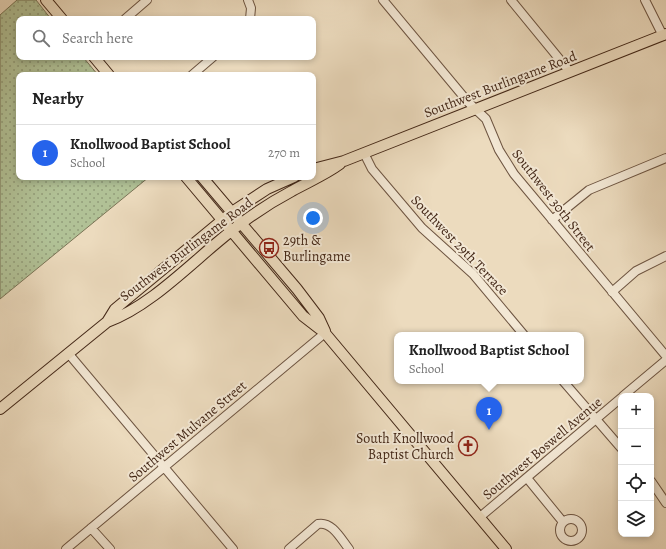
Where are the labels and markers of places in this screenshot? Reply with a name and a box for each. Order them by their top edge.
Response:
place label: 29th & Burlingame [283,231,351,266]
bus stop icon: 29th & Burlingame [258,237,280,259]
pin: 1 [476,397,502,430]
place label: South Knollwood Baptist Church [356,429,455,464]
church icon: South Knollwood Baptist Church [457,435,479,457]

